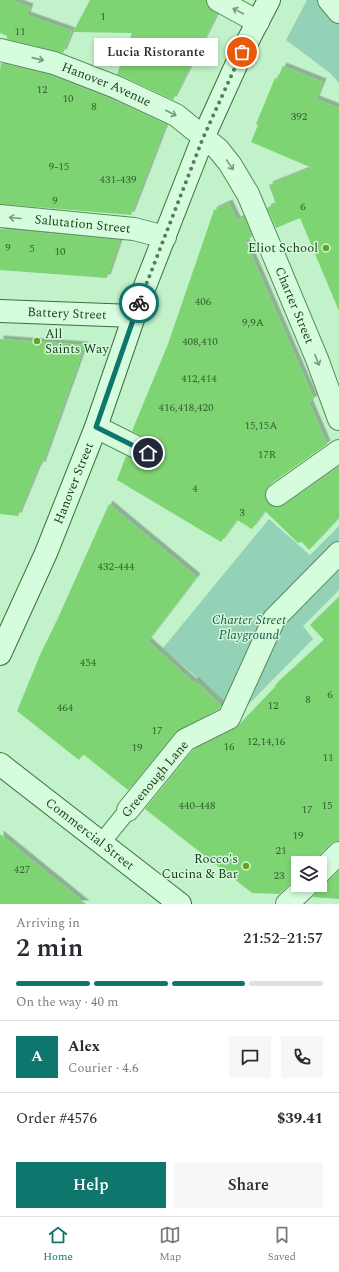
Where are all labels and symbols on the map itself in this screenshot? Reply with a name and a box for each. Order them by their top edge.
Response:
one-way arrow [232,6,244,14]
house number: 1 [100,8,106,25]
house number: 11 [15,23,26,40]
pin [225,35,259,69]
callout: Lucia Ristorante [94,38,218,66]
one-way arrow [31,56,44,63]
street label: Hanover Avenue [59,57,154,112]
house number: 12 [37,81,48,98]
house number: 10 [63,90,74,107]
house number: 8 [91,98,97,115]
house number: 392 [291,108,308,125]
one-way arrow [165,110,177,117]
house number: 9-15 [49,158,69,175]
one-way arrow [226,159,234,170]
house number: 431-439 [99,171,137,188]
house number: 9 [52,192,58,209]
house number: 6 [300,198,306,215]
street label: Salutation Street [34,209,132,239]
one-way arrow [9,214,22,221]
place label: Eliot School [248,238,318,258]
house number: 9 [5,239,11,256]
house number: 5 [29,240,35,257]
house number: 10 [55,243,66,260]
marker: Eliot School [321,243,331,253]
street label: Charter Street [269,264,320,347]
courier [119,283,159,323]
house number: 406 [195,293,212,310]
street label: Battery Street [27,302,107,325]
house number: 9,9A [242,314,264,331]
place label: All Saints Way [45,324,109,359]
house number: 408,410 [182,333,218,350]
marker: All Saints Way [32,336,42,346]
one-way arrow [314,353,322,365]
house number: 412,414 [181,370,217,387]
house number: 416,418,420 [159,399,214,416]
house number: 15,15A [245,417,278,434]
pin [131,436,165,470]
street label: Hanover Street [48,439,99,527]
house number: 17R [258,446,277,463]
house number: 4 [192,480,198,497]
house number: 3 [239,504,245,521]
house number: 432-444 [97,558,135,575]
park label: Charter Street Playground [212,610,287,645]
house number: 454 [80,654,97,671]
house number: 6 [327,686,333,703]
house number: 8 [305,691,311,708]
house number: 12 [268,697,279,714]
house number: 464 [57,699,74,716]
house number: 17 [152,722,163,739]
house number: 12,14,16 [247,733,286,750]
street label: Greenough Lane [117,736,193,822]
house number: 16 [224,738,235,755]
house number: 19 [132,739,143,756]
house number: 11 [323,749,334,766]
street label: Commercial Street [41,793,139,875]
house number: 440-448 [178,797,216,814]
house number: 15 [322,797,333,814]
house number: 17 [302,801,313,818]
house number: 19 [293,827,304,844]
house number: 21 [276,842,287,859]
place label: Rocco's Cucina & Bar [162,849,238,884]
house number: 427 [14,861,31,878]
marker: Rocco's Cucina & Bar [241,861,251,871]
house number: 23 [274,867,285,884]

